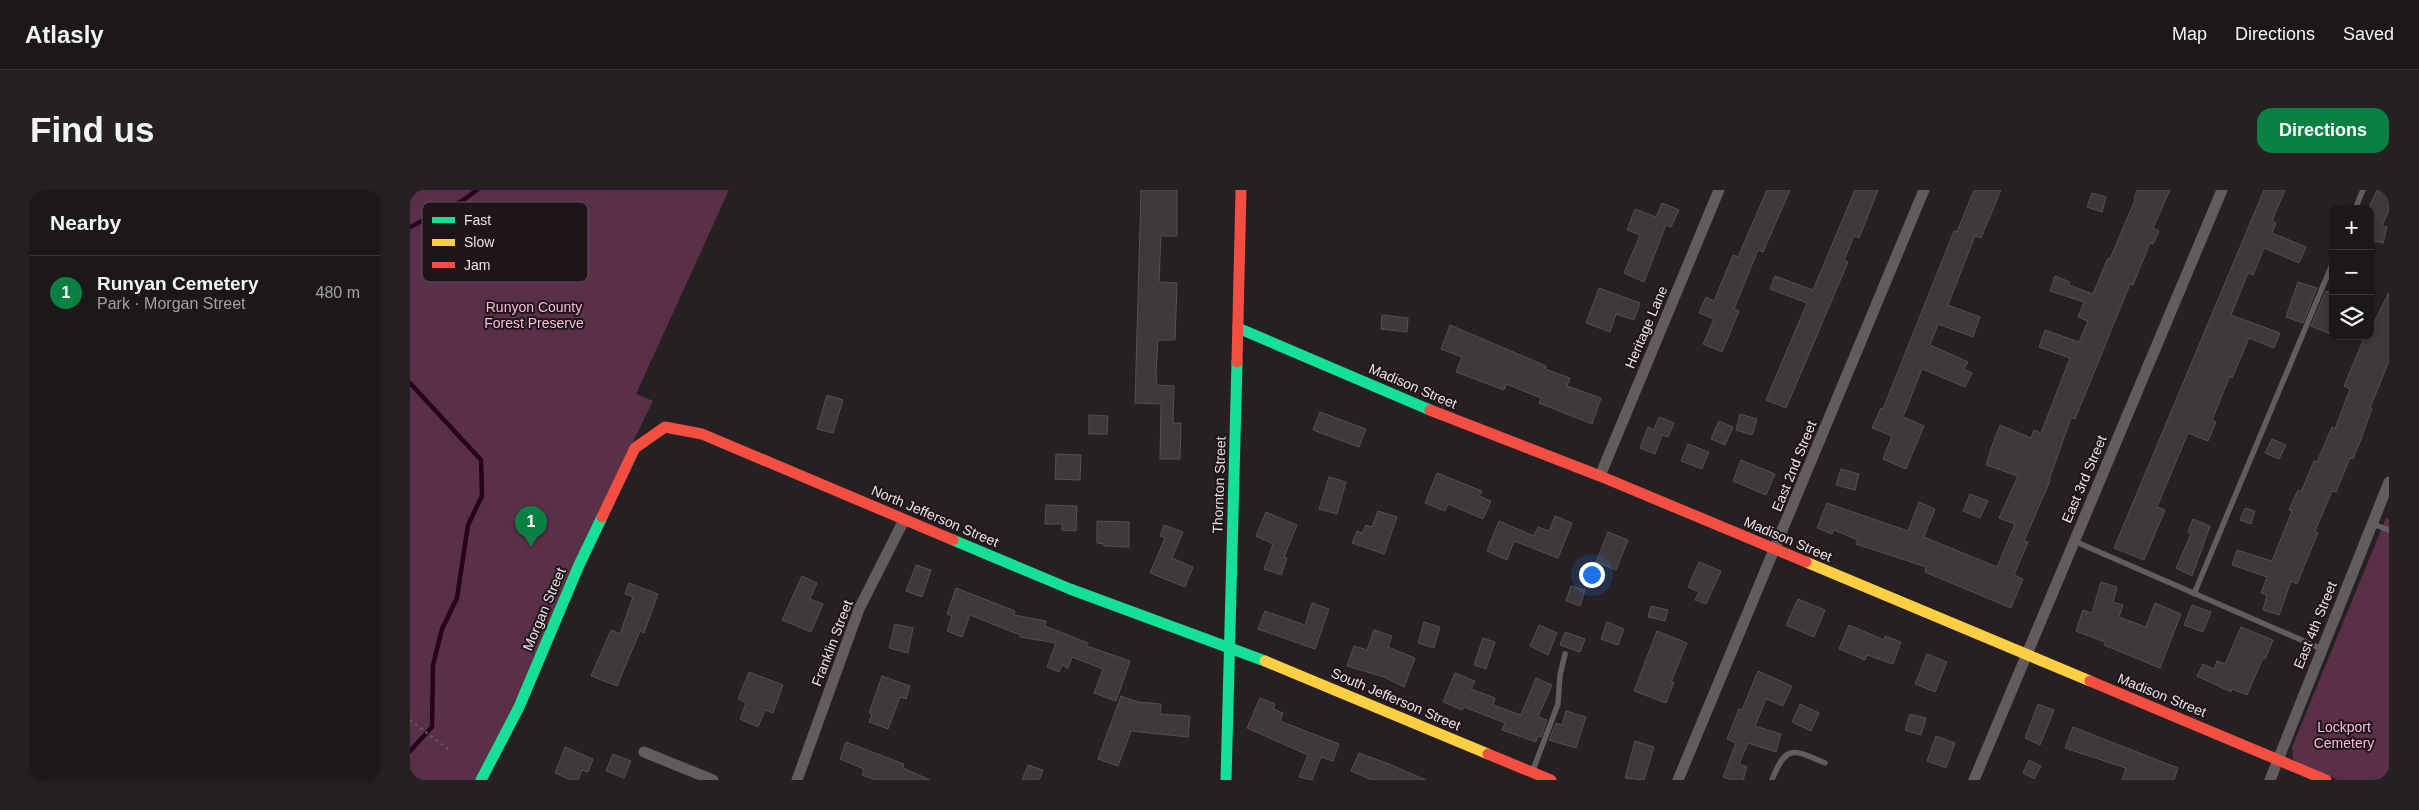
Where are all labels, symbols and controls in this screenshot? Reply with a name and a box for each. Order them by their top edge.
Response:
text: Atlasly [25,21,104,48]
text: Map [2172,24,2207,44]
text: Directions [2235,24,2315,44]
text: Saved [2343,24,2394,44]
button: Directions [2257,108,2389,153]
text: Find us [30,110,154,149]
legend [422,202,588,282]
map controls [2329,205,2374,340]
button: + [2329,205,2374,250]
text: Nearby [50,211,121,234]
text: Fast [464,212,491,228]
text: Slow [464,234,495,250]
button: − [2329,250,2374,295]
text: Jam [464,257,490,273]
text: Runyan Cemetery [97,273,259,294]
street label: Heritage Lane [1621,283,1671,371]
text: 1 [62,284,70,301]
text: 480 m [316,284,360,301]
text: Park · Morgan Street [97,295,246,312]
button: layers [2329,295,2374,340]
park label: Runyon County Forest Preserve [484,299,584,331]
street label: Madison Street [1367,360,1460,412]
street label: East 2nd Street [1769,418,1820,514]
street label: East 3rd Street [2058,433,2110,525]
street label: Thornton Street [1209,436,1229,534]
street label: North Jefferson Street [869,482,1001,550]
pin: 1 [515,506,547,547]
street label: Madison Street [1742,513,1835,565]
your location [1579,562,1605,588]
street label: Morgan Street [519,565,569,653]
street label: East 4th Street [2290,579,2340,671]
street label: Franklin Street [808,598,856,688]
street label: South Jefferson Street [1329,664,1463,734]
street label: Madison Street [2115,670,2209,720]
park label: Lockport Cemetery [2314,719,2374,751]

